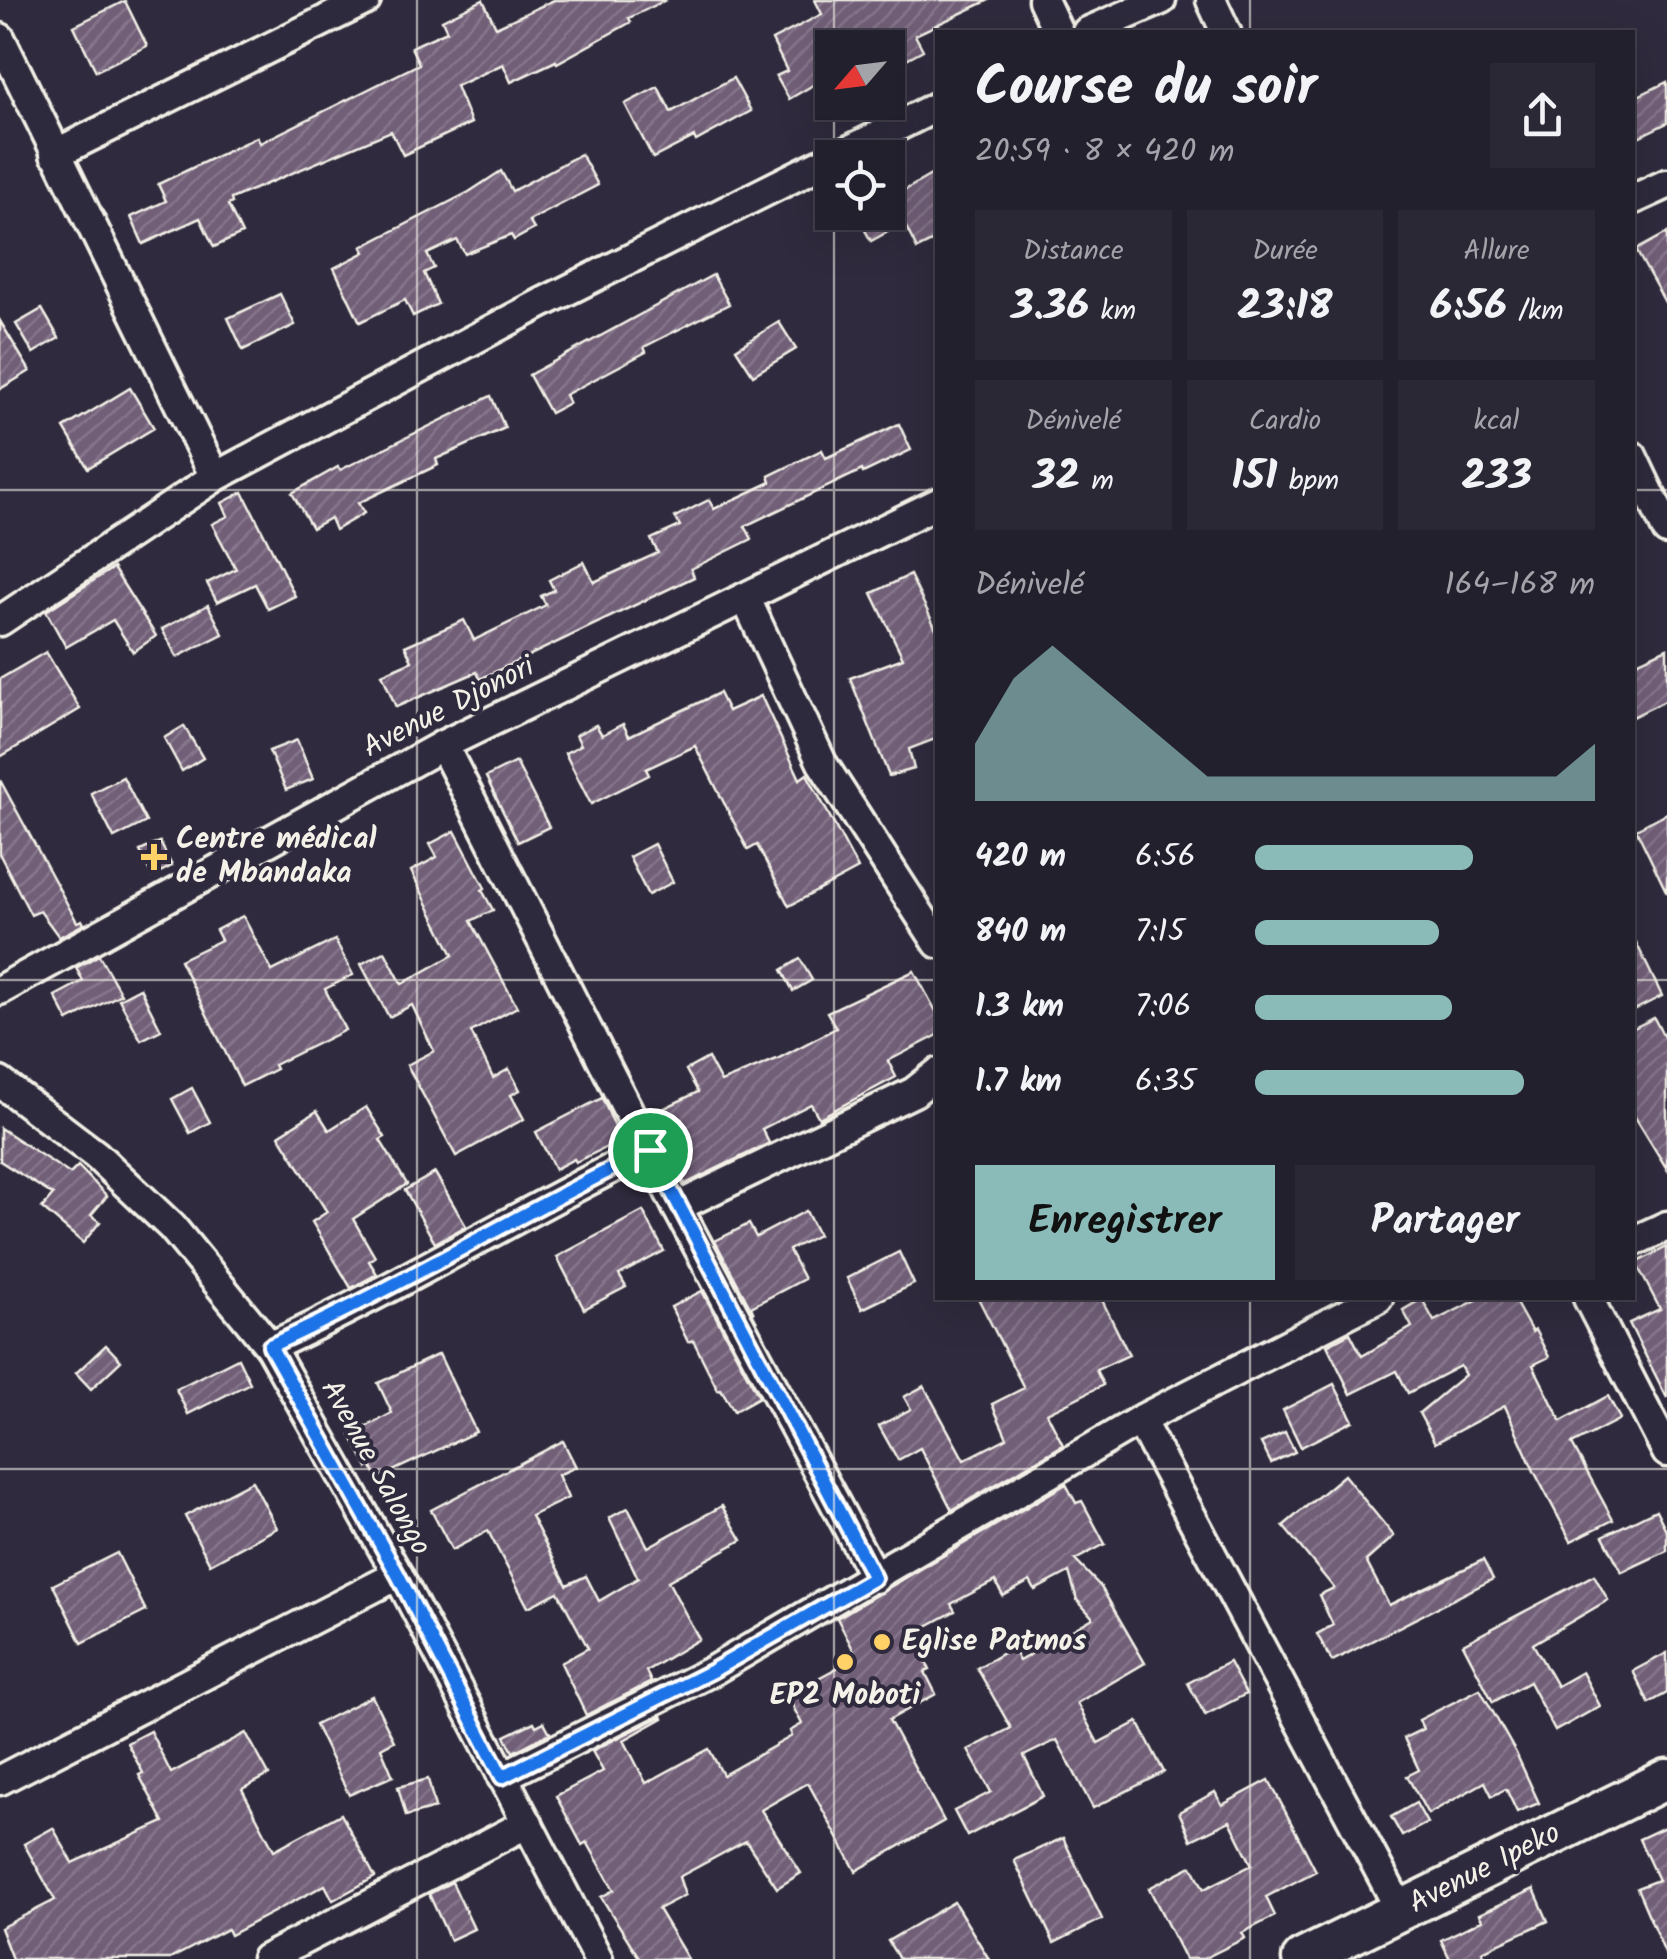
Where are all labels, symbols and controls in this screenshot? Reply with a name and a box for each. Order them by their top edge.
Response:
north arrow [815,30,905,120]
map controls [815,30,905,230]
text: Course du soir [975,46,1317,133]
button: share [1490,63,1595,168]
text: 20:59 · 8 × 420 m [975,127,1235,178]
button: locate [815,140,905,230]
text: Distance [1023,229,1124,274]
text: Durée [1252,229,1318,274]
text: Allure [1464,229,1530,274]
text: 3.36 [1011,274,1089,341]
text: 23:18 [1237,274,1333,341]
text: 6:56 [1430,274,1507,341]
text: km [1089,289,1136,334]
text: /km [1507,289,1564,334]
text: Dénivelé [1026,399,1121,444]
text: Cardio [1249,399,1321,444]
text: kcal [1474,399,1519,444]
text: 32 [1033,444,1080,511]
text: 151 [1231,444,1278,511]
text: 233 [1461,444,1532,511]
text: m [1080,459,1114,504]
text: bpm [1278,459,1339,504]
text: Dénivelé [975,560,1084,611]
text: 164–168 m [1445,560,1595,611]
street label: Avenue Djonori [355,643,545,772]
place label: Centre médical de Mbandaka [176,816,376,898]
text: 420 m [975,832,1066,883]
text: 6:56 [1135,832,1196,883]
marker: Centre médical de Mbandaka [141,844,167,870]
text: 840 m [975,907,1066,958]
text: 7:15 [1135,907,1185,958]
text: 1.3 km [975,982,1064,1033]
text: 7:06 [1135,982,1191,1033]
text: 1.7 km [975,1057,1062,1108]
text: 6:35 [1135,1057,1196,1108]
pin [608,1108,693,1193]
icon: arrive [623,1123,678,1178]
button: Enregistrer [975,1165,1275,1280]
button: Partager [1295,1165,1595,1280]
street label: Avenue Salongo [307,1371,443,1565]
place label: Eglise Patmos [902,1618,1087,1666]
marker: Eglise Patmos [871,1631,893,1653]
marker: EP2 Moboti [834,1651,856,1673]
place label: EP2 Moboti [770,1672,921,1720]
street label: Avenue Ipeko [1401,1810,1569,1928]

